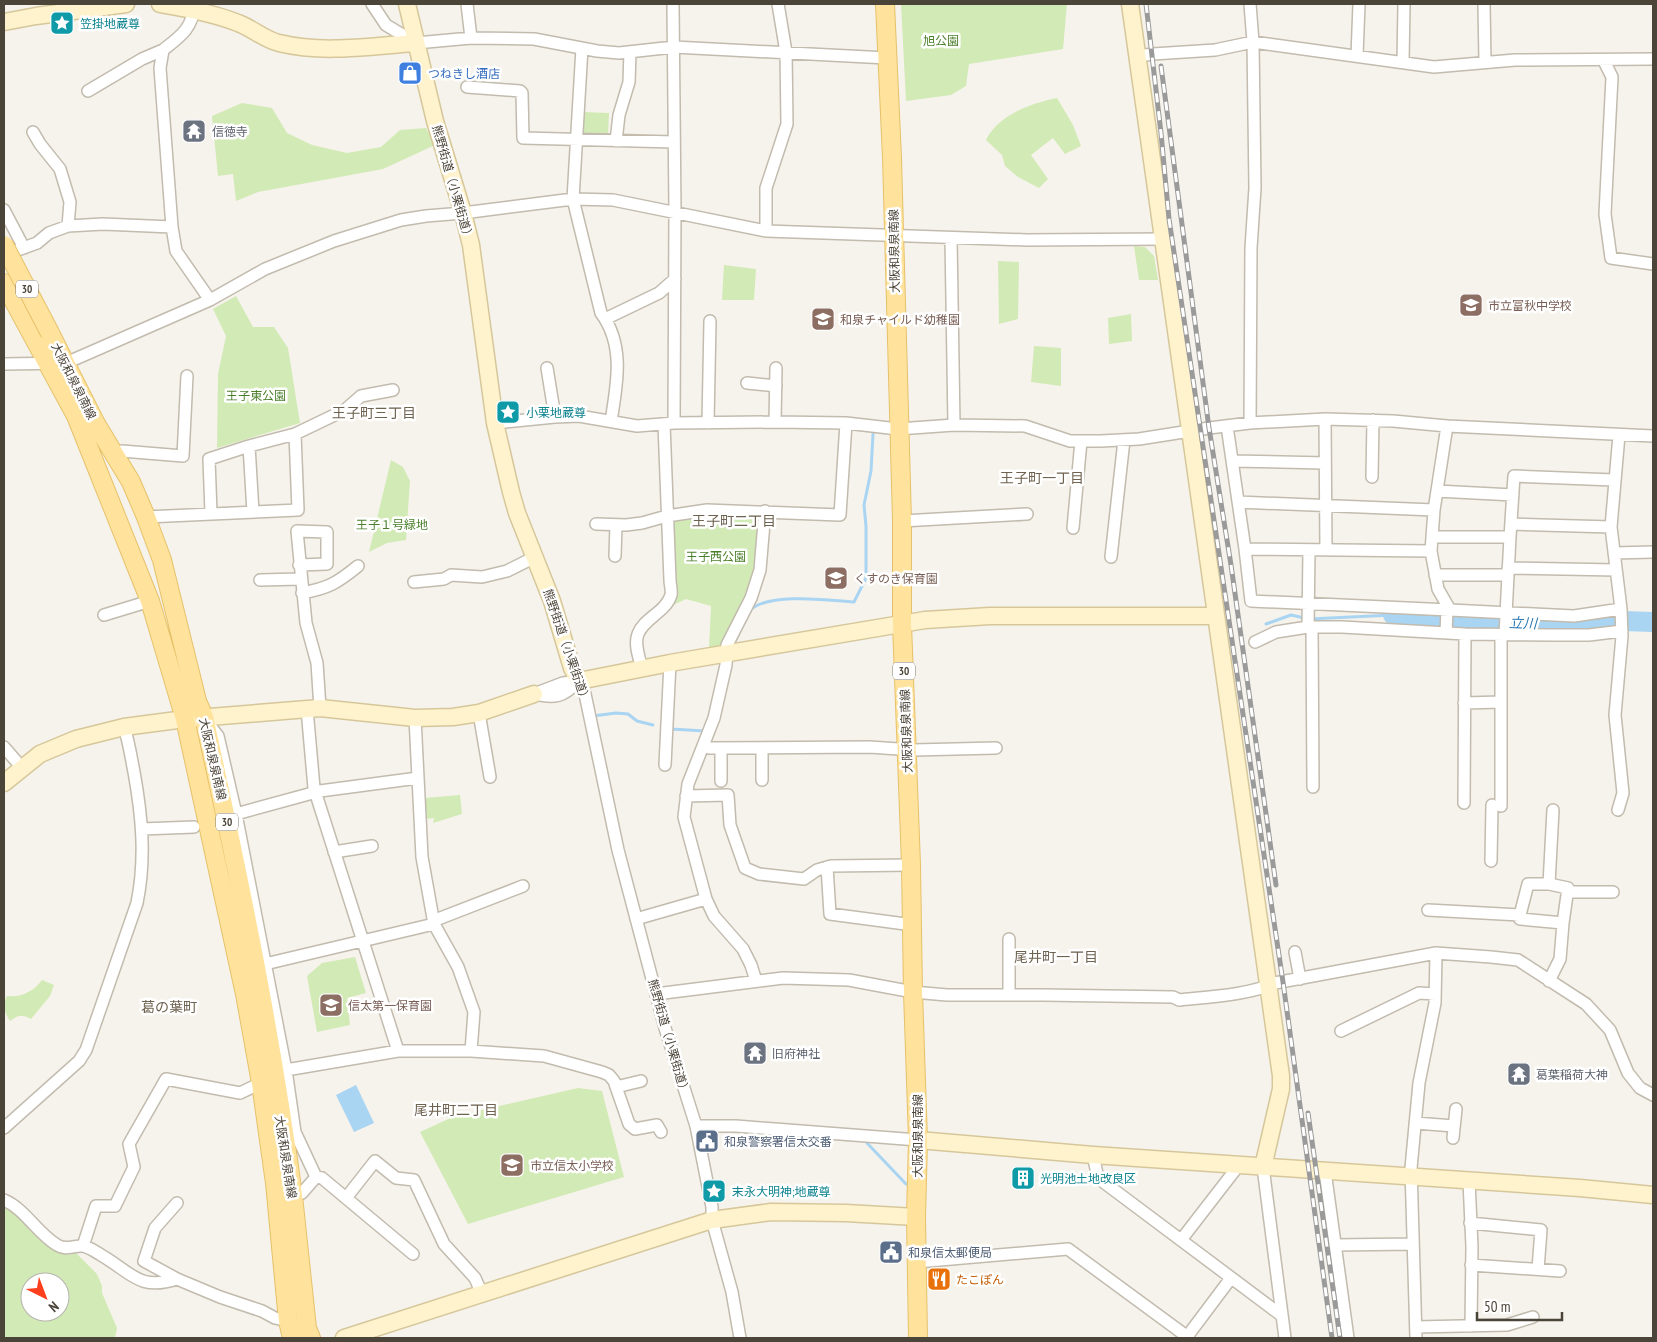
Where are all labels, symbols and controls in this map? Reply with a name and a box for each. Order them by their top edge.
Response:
place icon: 笠掛地蔵尊 [49,10,75,36]
place label: 笠掛地蔵尊 [80,16,140,31]
park label: 旭公園 [923,33,959,48]
shop icon: つねきし酒店 [397,60,423,86]
place label: つねきし酒店 [428,66,500,81]
temple icon: 信徳寺 [181,118,207,144]
street label: 熊野街道（小栗街道） [429,123,477,243]
place label: 信徳寺 [212,124,248,139]
street label: 大阪和泉泉南線 [886,209,902,293]
road number: 30 [16,280,38,298]
school or university icon: 市立富秋中学校 [1458,292,1484,318]
place label: 市立富秋中学校 [1488,298,1572,313]
school or university icon: 和泉チャイルド幼稚園 [810,306,836,332]
place label: 和泉チャイルド幼稚園 [840,312,960,327]
street label: 大阪和泉泉南線 [48,340,100,422]
park label: 王子東公園 [226,388,286,403]
place icon: 小栗地蔵尊 [495,399,521,425]
district label: 王子町三丁目 [332,404,416,422]
place label: 小栗地蔵尊 [526,405,586,420]
district label: 王子町一丁目 [1000,469,1084,487]
district label: 王子町二丁目 [692,512,776,530]
park label: 王子１号緑地 [356,517,428,532]
park label: 王子西公園 [686,549,746,564]
school or university icon: くすのき保育園 [823,565,849,591]
place label: くすのき保育園 [854,571,938,586]
street label: 熊野街道（小栗街道） [540,587,594,705]
water label: 立川 [1509,614,1539,633]
road number: 30 [893,662,915,679]
street label: 大阪和泉泉南線 [897,689,915,773]
street label: 大阪和泉泉南線 [196,716,230,802]
road number: 30 [216,814,238,830]
district label: 尾井町一丁目 [1014,948,1098,966]
street label: 熊野街道（小栗街道） [645,977,693,1097]
school or university icon: 信太第一保育園 [318,992,344,1018]
district label: 葛の葉町 [141,998,197,1016]
place label: 信太第一保育園 [348,998,432,1013]
temple icon: 旧府神社 [742,1040,768,1066]
place label: 旧府神社 [772,1046,820,1061]
temple icon: 葛葉稲荷大神 [1506,1061,1532,1087]
place label: 葛葉稲荷大神 [1536,1067,1608,1082]
street label: 大阪和泉泉南線 [910,1094,925,1178]
district label: 尾井町二丁目 [414,1101,498,1119]
street label: 大阪和泉泉南線 [272,1114,300,1200]
public building icon: 和泉警察署信太交番 [694,1128,720,1154]
place label: 和泉警察署信太交番 [724,1134,832,1149]
school or university icon: 市立信太小学校 [499,1152,525,1178]
place label: 市立信太小学校 [530,1158,614,1173]
building icon: 光明池土地改良区 [1010,1165,1036,1191]
place label: 光明池土地改良区 [1040,1171,1136,1186]
place icon: 末永大明神;地蔵尊 [701,1178,727,1204]
place label: 末永大明神;地蔵尊 [732,1184,831,1199]
public building icon: 和泉信太郵便局 [878,1239,904,1265]
place label: 和泉信太郵便局 [908,1245,992,1260]
restaurant icon: たこぽん [926,1266,952,1292]
north arrow [20,1272,70,1322]
place label: たこぽん [956,1272,1004,1287]
scale bar [1477,1290,1562,1322]
text: N [45,1297,63,1316]
text: 50 m [1484,1297,1510,1316]

